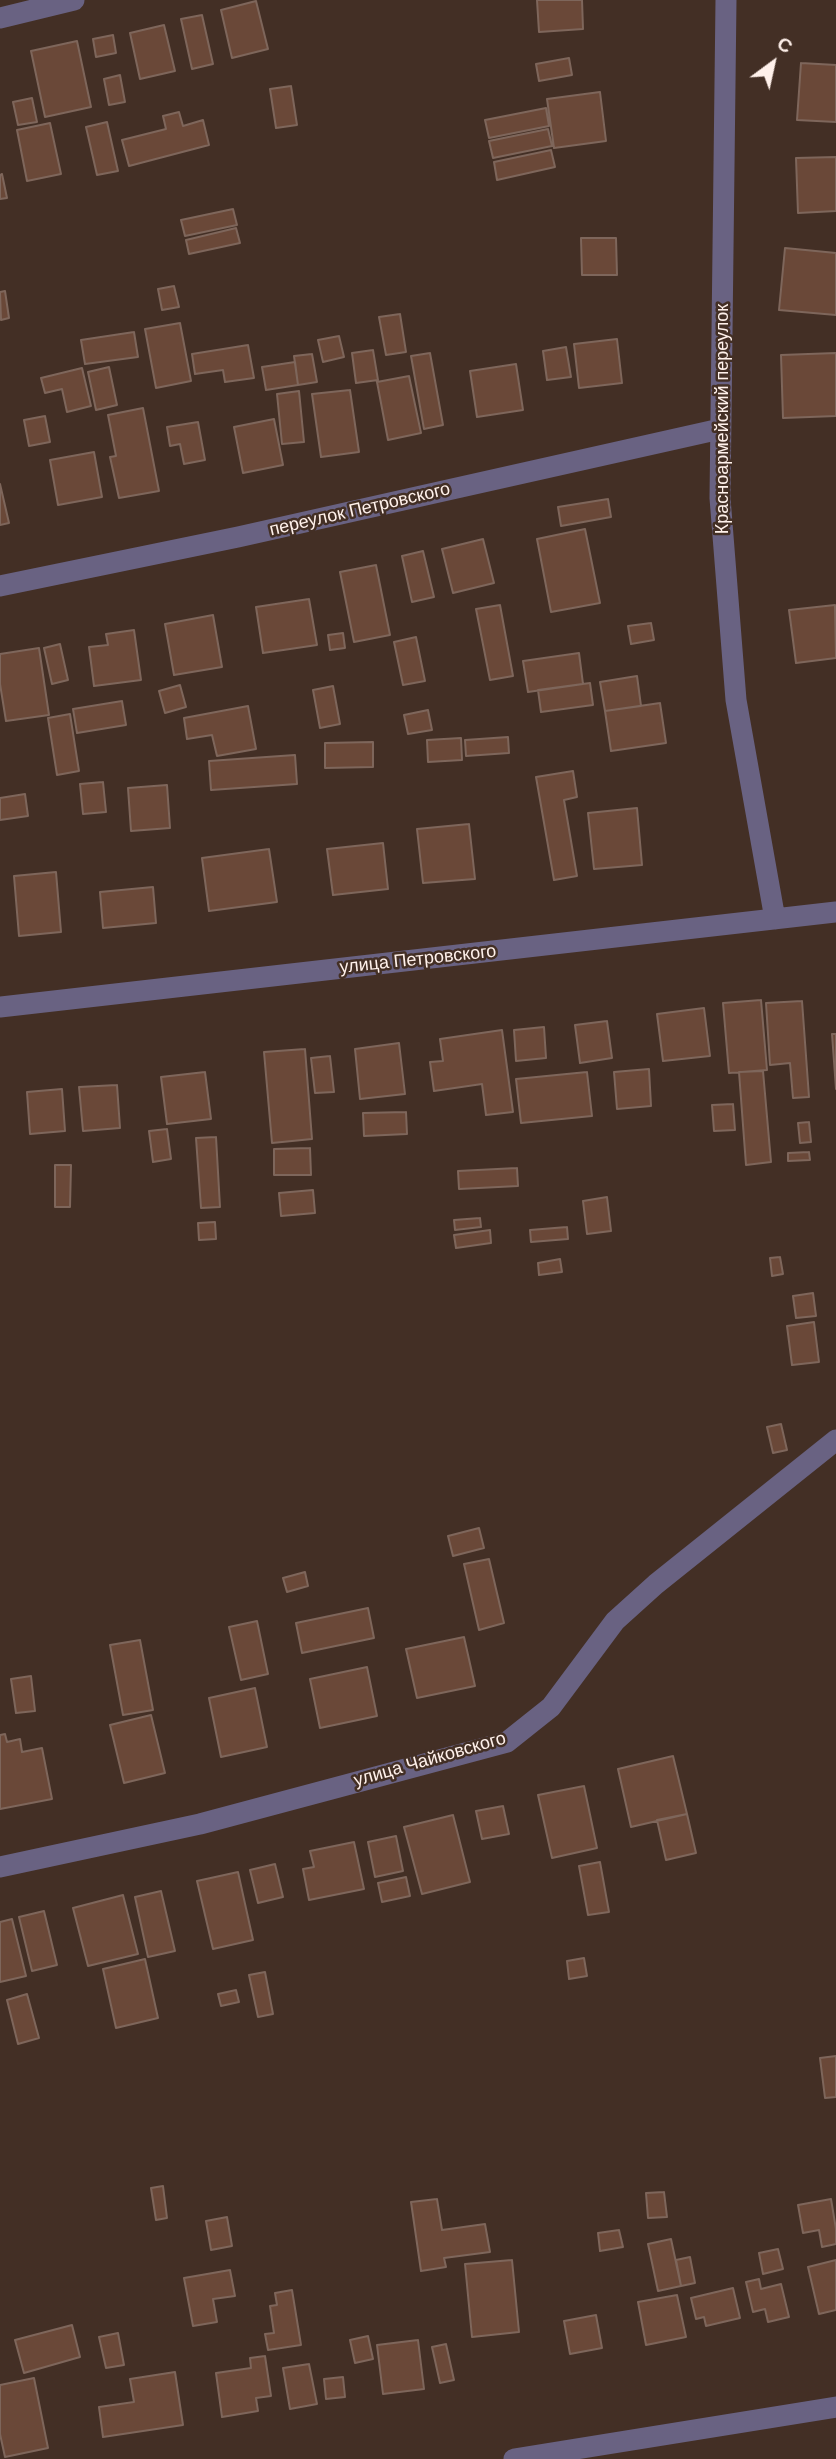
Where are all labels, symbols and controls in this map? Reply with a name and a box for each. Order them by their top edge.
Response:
north arrow [738,28,808,98]
text: С [772,31,797,59]
street label: Красноармейский переулок [712,304,734,534]
street label: переулок Петровского [268,479,452,541]
street label: улица Петровского [339,941,497,979]
street label: улица Чайковского [352,1728,508,1792]

